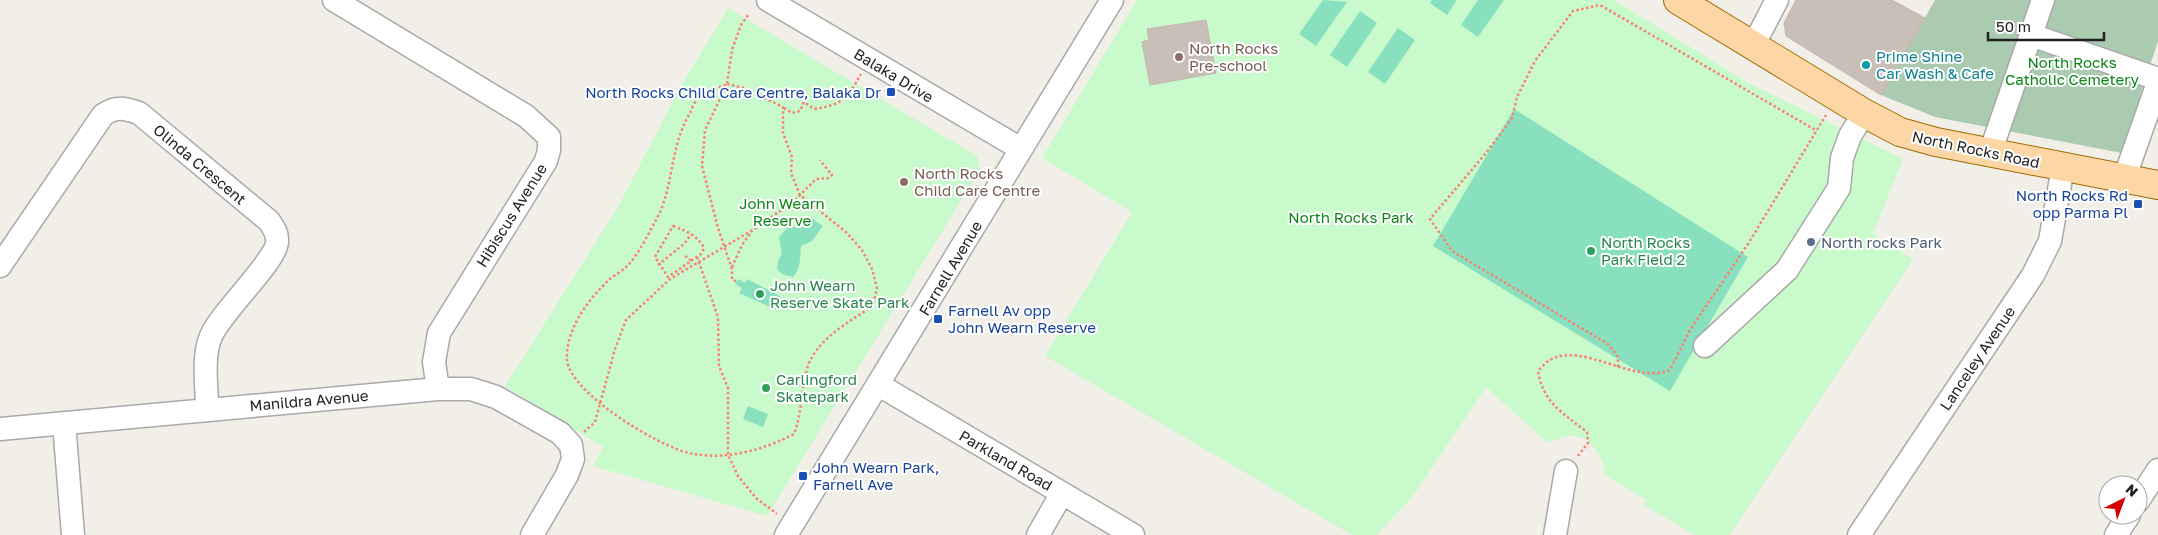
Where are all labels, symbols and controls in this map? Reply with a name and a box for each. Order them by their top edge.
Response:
scale bar [1988,10,2104,42]
text: 50 m [1996,17,2031,35]
place label: North Rocks Pre-school [1189,39,1278,74]
street label: Balaka Drive [851,44,937,106]
place label: Prime Shine Car Wash & Cafe [1876,47,1994,82]
marker: North Rocks Pre-school [1173,51,1185,63]
park label: North Rocks Catholic Cemetery [2005,53,2139,88]
marker: Prime Shine Car Wash & Cafe [1860,59,1872,71]
place label: North Rocks Child Care Centre, Balaka Dr [585,83,881,101]
marker: North Rocks Child Care Centre, Balaka Dr [885,86,897,98]
street label: Olinda Crescent [150,120,250,208]
street label: North Rocks Road [1911,127,2041,171]
street label: Hibiscus Avenue [472,160,550,270]
place label: North Rocks Child Care Centre [914,164,1041,199]
marker: North Rocks Child Care Centre [898,176,910,188]
place label: North Rocks Rd opp Parma Pl [2016,186,2128,221]
park label: John Wearn Reserve [739,194,825,229]
marker: North Rocks Rd opp Parma Pl [2132,198,2144,210]
park label: North Rocks Park [1288,208,1414,226]
street label: Farnell Avenue [915,217,985,319]
place label: North Rocks Park Field 2 [1601,233,1690,268]
place label: North rocks Park [1821,233,1943,251]
marker: North rocks Park [1805,236,1817,248]
marker: North Rocks Park Field 2 [1585,245,1597,257]
place label: John Wearn Reserve Skate Park [770,276,910,311]
marker: John Wearn Reserve Skate Park [754,288,766,300]
place label: Farnell Av opp John Wearn Reserve [948,301,1096,336]
street label: Lanceley Avenue [1936,302,2019,413]
marker: Farnell Av opp John Wearn Reserve [932,313,944,325]
place label: Carlingford Skatepark [776,370,857,405]
marker: Carlingford Skatepark [760,382,772,394]
street label: Manildra Avenue [249,386,370,414]
street label: Parkland Road [956,426,1056,494]
place label: John Wearn Park, Farnell Ave [813,458,939,493]
marker: John Wearn Park, Farnell Ave [797,470,809,482]
north arrow [2098,475,2148,525]
text: N [2122,480,2142,500]

